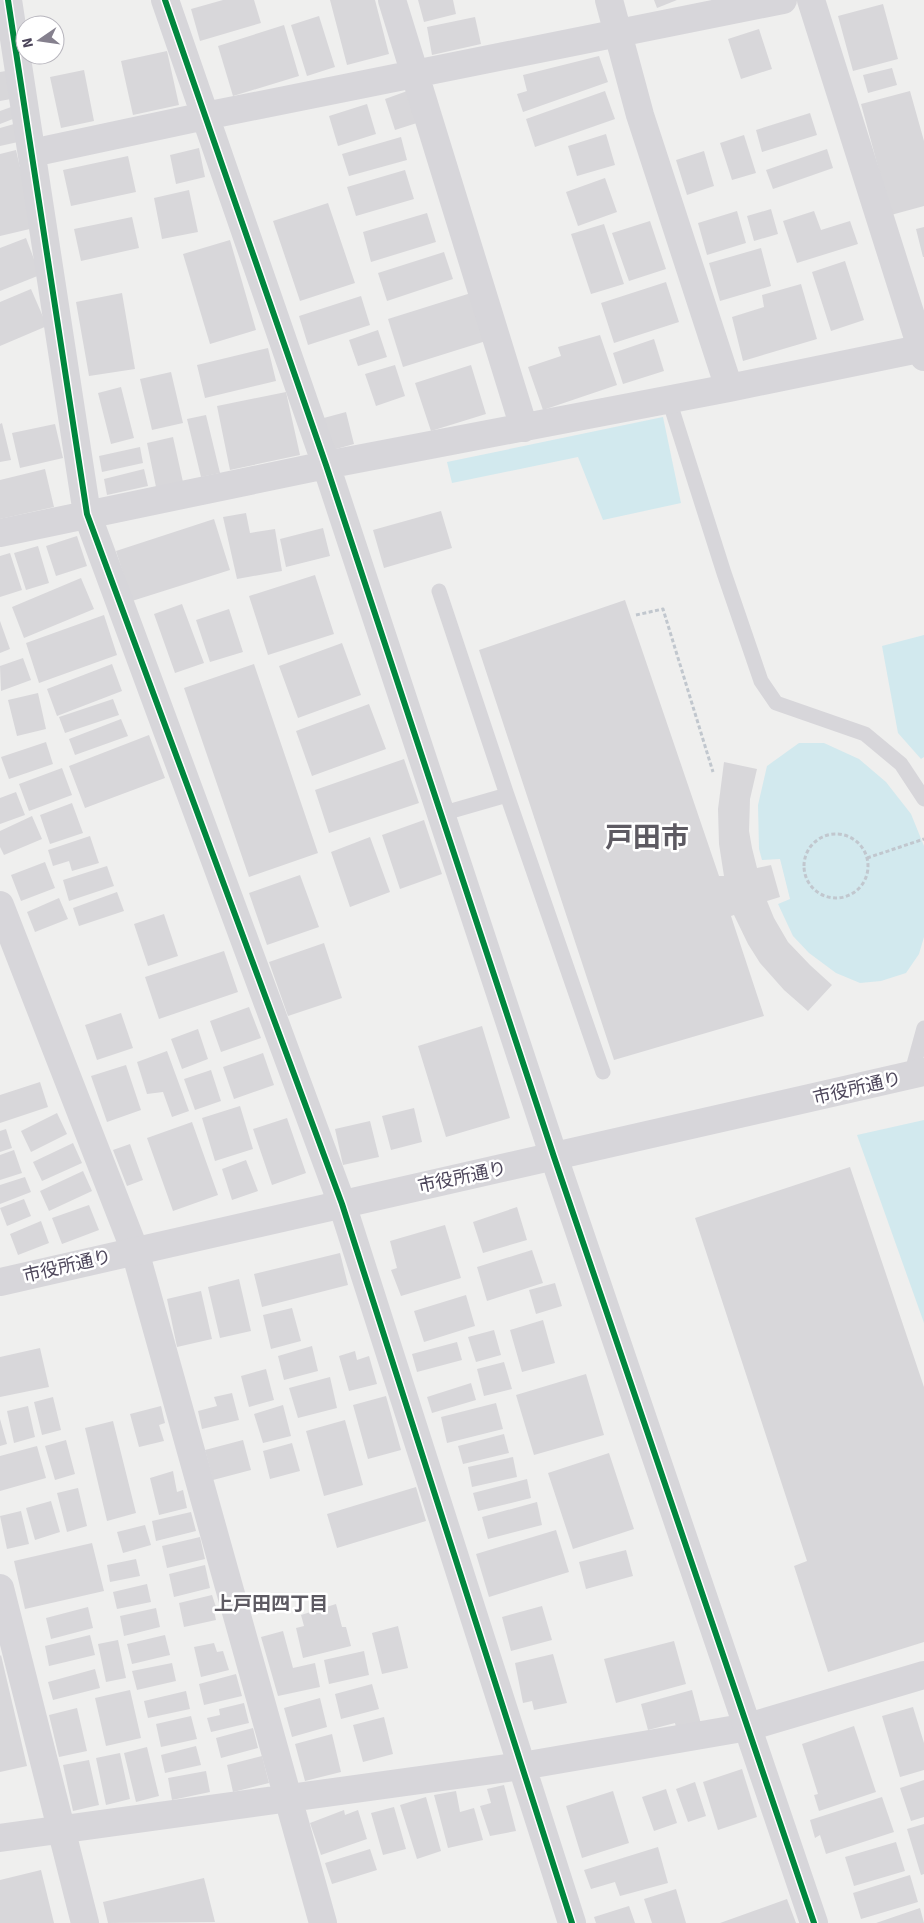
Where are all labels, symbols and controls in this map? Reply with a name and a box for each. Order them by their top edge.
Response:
north arrow [15,15,65,65]
text: N [18,36,37,49]
district label: 戸田市 [605,821,689,855]
street label: 市役所通り [811,1067,903,1109]
street label: 市役所通り [416,1157,508,1197]
street label: 市役所通り [21,1245,113,1287]
district label: 上戸田四丁目 [214,1592,328,1616]

